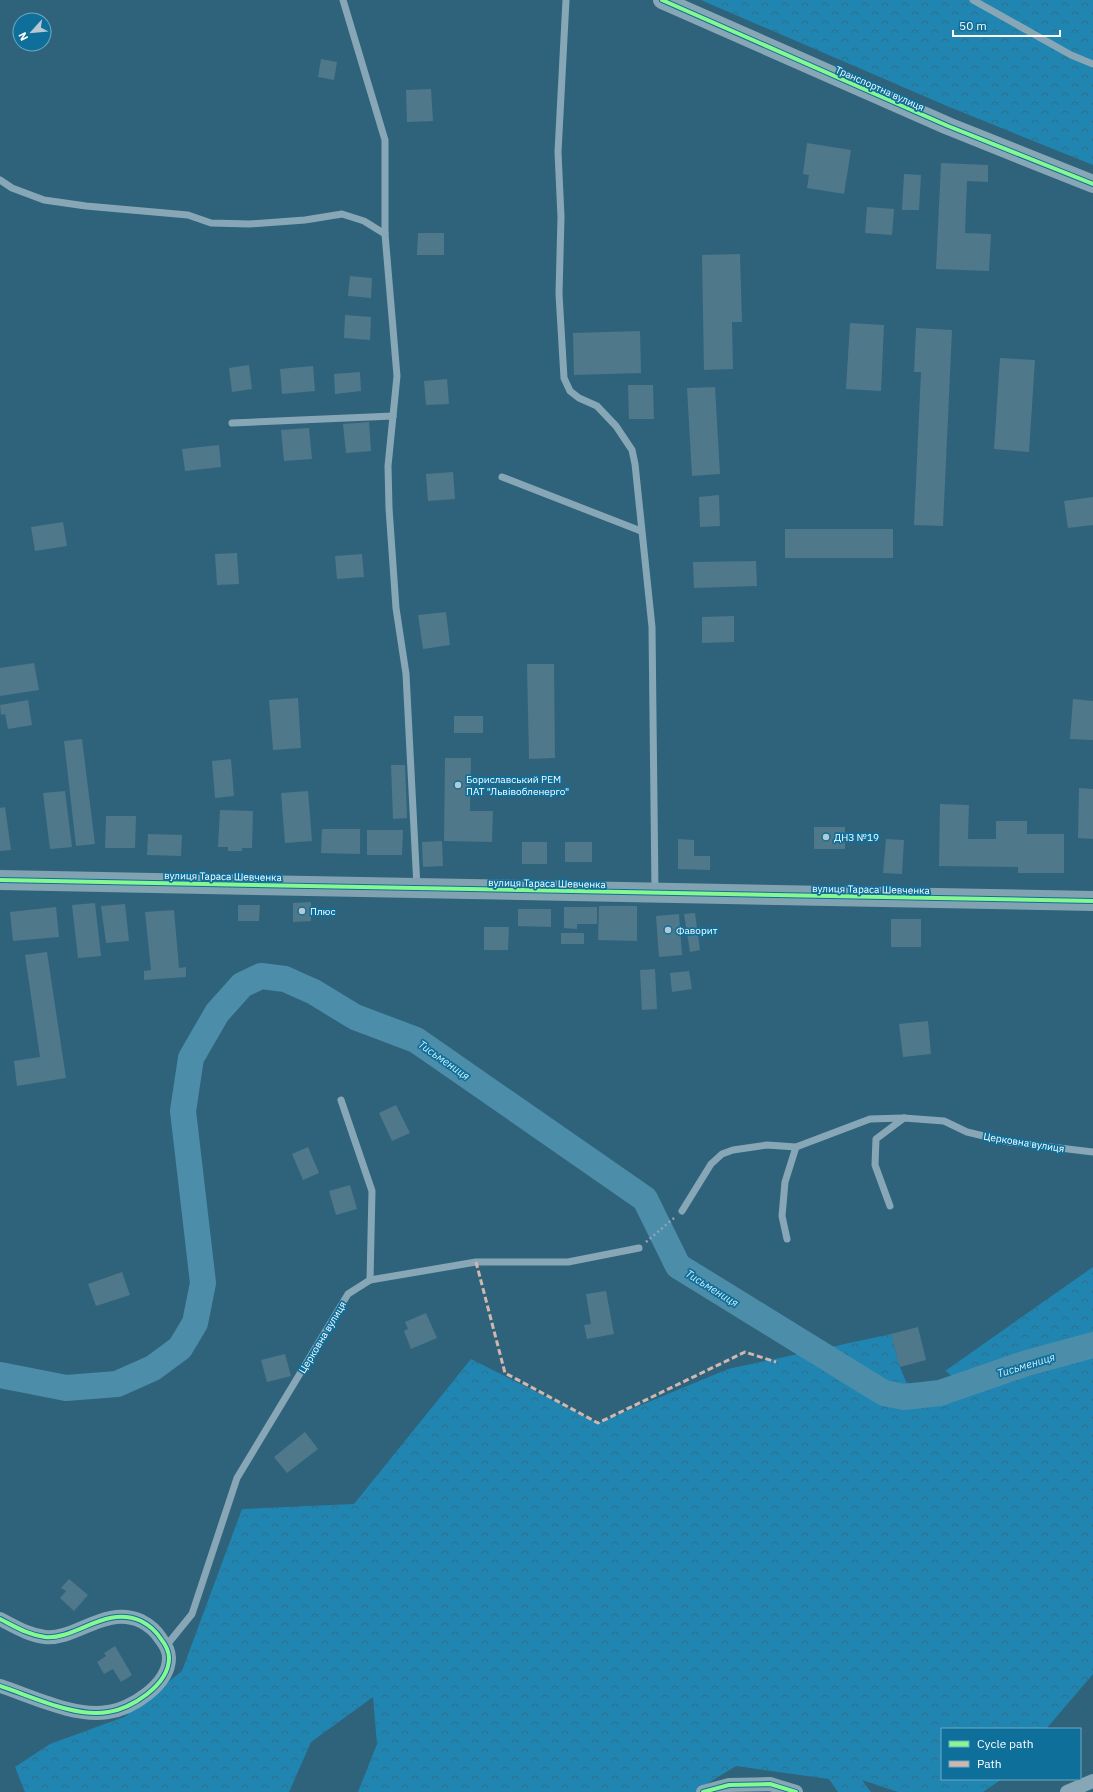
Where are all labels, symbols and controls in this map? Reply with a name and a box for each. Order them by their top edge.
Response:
north arrow [12,12,52,52]
scale bar [953,12,1060,38]
text: 50 m [959,18,987,33]
text: N [15,30,31,43]
street label: Транспортна вулиця [833,63,926,114]
place label: Бориславський РЕМ ПАТ "Львівобленерго" [466,773,569,798]
marker: Бориславський РЕМ ПАТ "Львівобленерго" [453,780,463,790]
place label: ДНЗ №19 [834,831,879,844]
marker: ДНЗ №19 [821,832,831,842]
street label: вулиця Тараса Шевченка [164,869,283,884]
street label: вулиця Тараса Шевченка [488,876,607,891]
street label: вулиця Тараса Шевченка [812,882,931,897]
place label: Плюс [310,905,335,918]
marker: Плюс [297,906,307,916]
place label: Фаворит [676,924,718,937]
marker: Фаворит [663,925,673,935]
water label: Тисьмениця [415,1037,473,1083]
street label: Церковна вулиця [982,1130,1065,1155]
water label: Тисьмениця [683,1266,741,1310]
street label: Церковна вулиця [296,1299,349,1376]
water label: Тисьмениця [995,1349,1057,1380]
legend [941,1728,1081,1780]
text: Cycle path [977,1736,1034,1751]
text: Path [977,1756,1002,1771]

